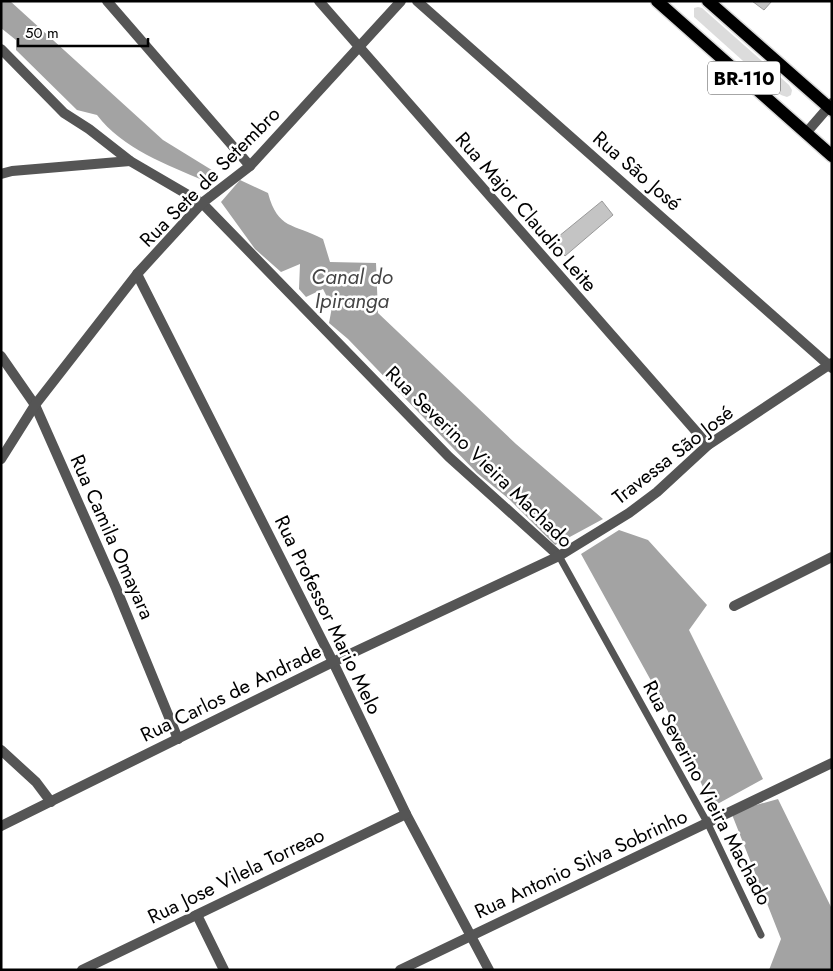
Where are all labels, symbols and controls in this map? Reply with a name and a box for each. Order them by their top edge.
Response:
scale bar [18,15,148,47]
text: 50 m [25,22,59,44]
road number: BR-110 [708,62,780,94]
street label: Rua Sete de Setembro [133,100,287,254]
street label: Rua São José [586,124,688,218]
street label: Rua Major Claudio Leite [448,126,604,298]
water label: Canal do Ipiranga [311,262,393,316]
street label: Rua Severino Vieira Machado [379,359,579,555]
street label: Travessa São José [606,399,740,511]
street label: Rua Camila Omayara [63,450,161,624]
street label: Rua Professor Mario Melo [267,511,389,719]
street label: Rua Carlos de Andrade [136,637,326,749]
street label: Rua Severino Vieira Machado [635,675,779,911]
street label: Rua Antonio Silva Sobrinho [470,802,692,926]
street label: Rua Jose Vilela Torreao [143,821,329,931]

